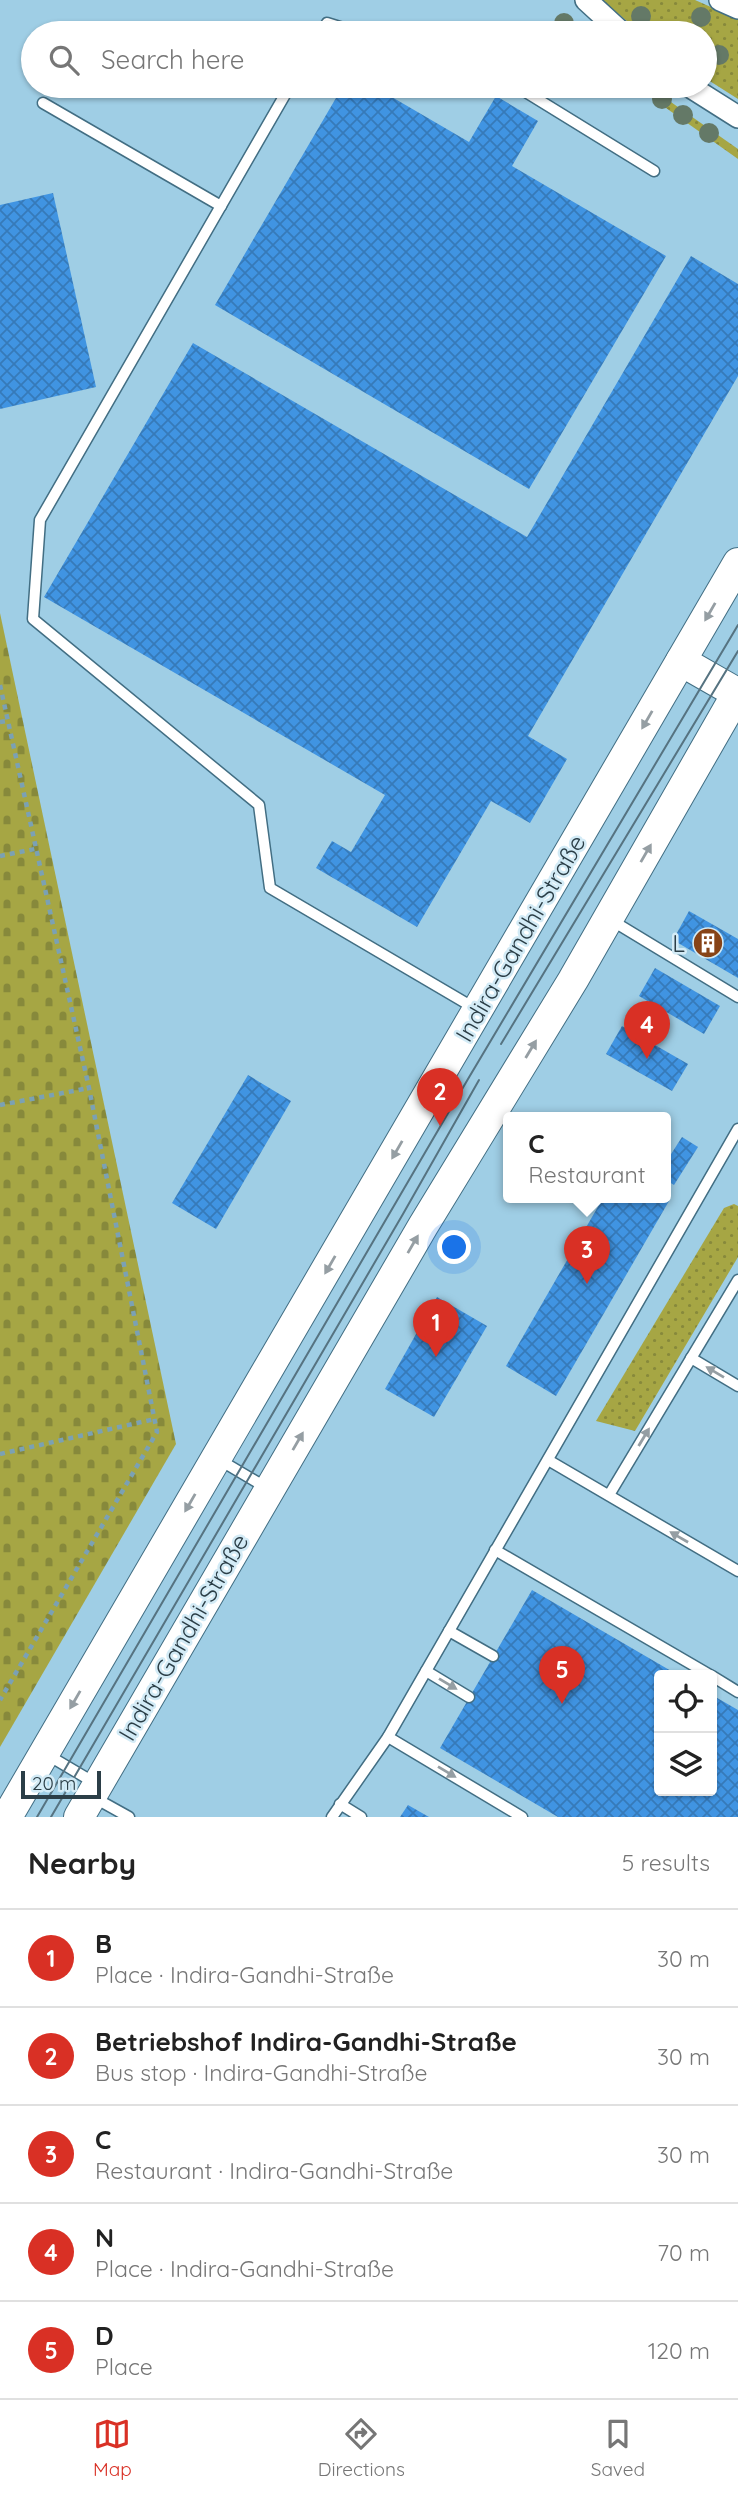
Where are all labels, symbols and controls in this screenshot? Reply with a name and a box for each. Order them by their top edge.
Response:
search box [21,21,717,98]
icon: search [45,41,83,79]
text: Search here [101,43,245,76]
one-way arrow [704,602,716,621]
one-way arrow [641,711,653,730]
street label: Indira-Gandhi-Straße [449,829,591,1047]
one-way arrow [640,844,652,863]
building icon: L [691,926,725,960]
place label: L [672,928,685,958]
pin: 4 [624,1001,670,1059]
one-way arrow [524,1040,537,1059]
pin: 2 [417,1068,463,1126]
popup [503,1112,671,1203]
text: C [528,1127,545,1160]
one-way arrow [391,1140,403,1159]
text: Restaurant [528,1160,646,1189]
pin: 3 [564,1226,610,1284]
your location [437,1230,471,1264]
one-way arrow [407,1235,419,1254]
one-way arrow [323,1255,336,1274]
pin: 1 [413,1299,459,1357]
one-way arrow [705,1366,724,1378]
one-way arrow [638,1427,650,1446]
one-way arrow [292,1431,305,1450]
one-way arrow [184,1493,196,1513]
street label: Indira-Gandhi-Straße [112,1528,254,1746]
one-way arrow [670,1530,689,1543]
pin: 5 [539,1646,585,1704]
map controls [654,1670,717,1796]
button: locate [654,1670,717,1733]
one-way arrow [438,1678,457,1690]
one-way arrow [69,1690,82,1709]
button: layers [654,1733,717,1796]
one-way arrow [437,1766,456,1778]
scale bar [21,1768,102,1800]
text: 20 m [32,1771,76,1795]
text: Nearby [28,1844,136,1882]
text: 5 results [622,1848,710,1877]
text: B [95,1927,112,1960]
text: 1 [47,1944,55,1973]
text: 30 m [657,1944,710,1973]
text: Place · Indira-Gandhi-Straße [95,1960,394,1989]
text: Betriebshof Indira-Gandhi-Straße [95,2025,517,2058]
text: 2 [44,2042,58,2071]
text: 30 m [657,2042,710,2071]
text: Bus stop · Indira-Gandhi-Straße [95,2058,427,2087]
text: C [95,2123,111,2156]
text: 3 [45,2140,57,2169]
text: 30 m [657,2140,710,2169]
text: Restaurant · Indira-Gandhi-Straße [95,2156,453,2185]
text: N [95,2221,114,2254]
text: 4 [44,2238,58,2267]
text: 70 m [657,2238,710,2267]
text: Place · Indira-Gandhi-Straße [95,2254,394,2283]
text: D [95,2319,114,2352]
text: 5 [44,2336,58,2365]
text: 120 m [648,2336,710,2365]
text: Place [95,2352,153,2381]
tab: Map [93,2415,132,2481]
tab: Directions [318,2415,405,2481]
tab: Saved [591,2415,645,2481]

